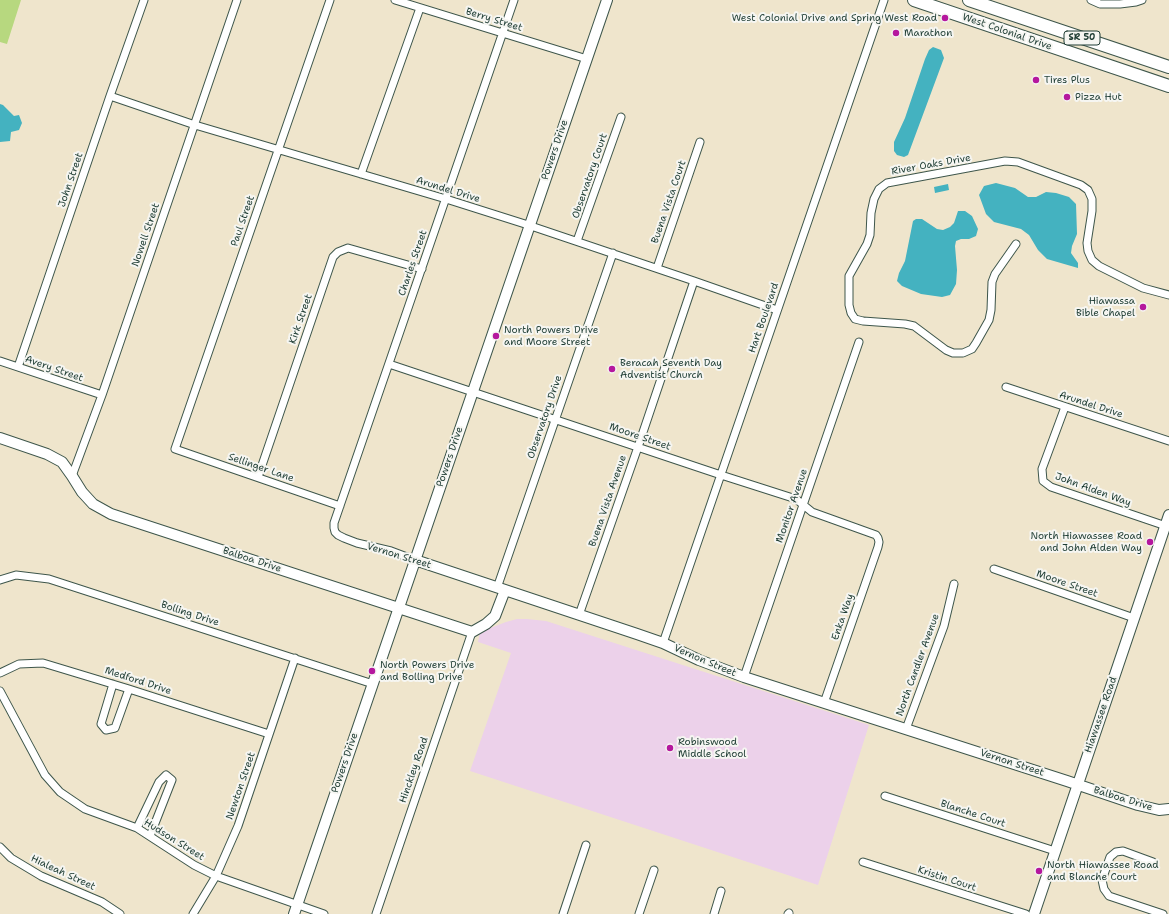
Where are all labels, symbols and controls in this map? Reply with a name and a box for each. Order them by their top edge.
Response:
street label: Berry Street [464,6,524,34]
street label: West Colonial Drive [961,11,1053,53]
place label: West Colonial Drive and Spring West Road [732,12,937,24]
marker: West Colonial Drive and Spring West Road [940,13,950,23]
place label: Marathon [904,27,952,39]
marker: Marathon [891,28,901,38]
road number: SR 50 [1064,31,1100,45]
place label: Tires Plus [1044,74,1090,86]
marker: Tires Plus [1031,75,1041,85]
place label: Pizza Hut [1075,91,1122,103]
marker: Pizza Hut [1062,92,1072,102]
street label: Powers Drive [539,118,571,182]
street label: Observatory Court [570,132,610,220]
street label: John Street [56,151,86,209]
street label: River Oaks Drive [890,152,972,178]
street label: Buena Vista Court [649,159,689,245]
street label: Arundel Drive [415,175,481,205]
street label: Paul Street [229,194,257,248]
street label: Nowell Street [130,202,162,268]
street label: Charles Street [396,228,430,298]
street label: Hart Boulevard [746,281,782,355]
street label: Kirk Street [287,293,315,345]
place label: Hiawassa Bible Chapel [1076,295,1135,318]
marker: Hiawassa Bible Chapel [1138,302,1148,312]
place label: North Powers Drive and Moore Street [504,324,598,348]
marker: North Powers Drive and Moore Street [491,331,501,341]
street label: Avery Street [23,353,85,385]
place label: Beracah Seventh Day Adventist Church [620,357,722,380]
marker: Beracah Seventh Day Adventist Church [607,364,617,374]
street label: Observatory Drive [525,374,565,460]
street label: Arundel Drive [1058,389,1124,421]
street label: Moore Street [608,421,672,453]
street label: Powers Drive [434,425,466,489]
street label: Sellinger Lane [227,451,295,485]
street label: Buena Vista Avenue [587,454,629,548]
street label: Monitor Avenue [774,467,810,545]
street label: John Alden Way [1053,471,1133,509]
place label: North Hiawassee Road and John Alden Way [1030,530,1142,554]
marker: North Hiawassee Road and John Alden Way [1145,537,1155,547]
street label: Vernon Street [365,540,433,572]
street label: Balboa Drive [221,545,283,575]
street label: Moore Street [1035,568,1099,600]
street label: Enka Way [829,592,857,642]
street label: Bolling Drive [159,599,221,629]
street label: North Candler Avenue [894,612,942,718]
street label: Vernon Street [672,642,738,680]
place label: North Powers Drive and Bolling Drive [380,659,474,682]
street label: Medford Drive [103,665,173,697]
marker: North Powers Drive and Bolling Drive [367,666,377,676]
street label: Hiawassee Road [1082,675,1120,755]
street label: Powers Drive [329,731,361,795]
street label: Hinckley Road [397,735,431,805]
place label: Robinswood Middle School [678,736,746,760]
marker: Robinswood Middle School [665,743,675,753]
street label: Vernon Street [978,747,1046,779]
street label: Newton Street [224,751,258,821]
street label: Balboa Drive [1092,784,1154,814]
street label: Blanche Court [939,798,1007,830]
street label: Hudson Street [142,817,206,863]
street label: Hialeah Street [29,853,97,893]
place label: North Hiawassee Road and Blanche Court [1047,859,1159,882]
street label: Kristin Court [916,864,978,894]
marker: North Hiawassee Road and Blanche Court [1034,866,1044,876]

